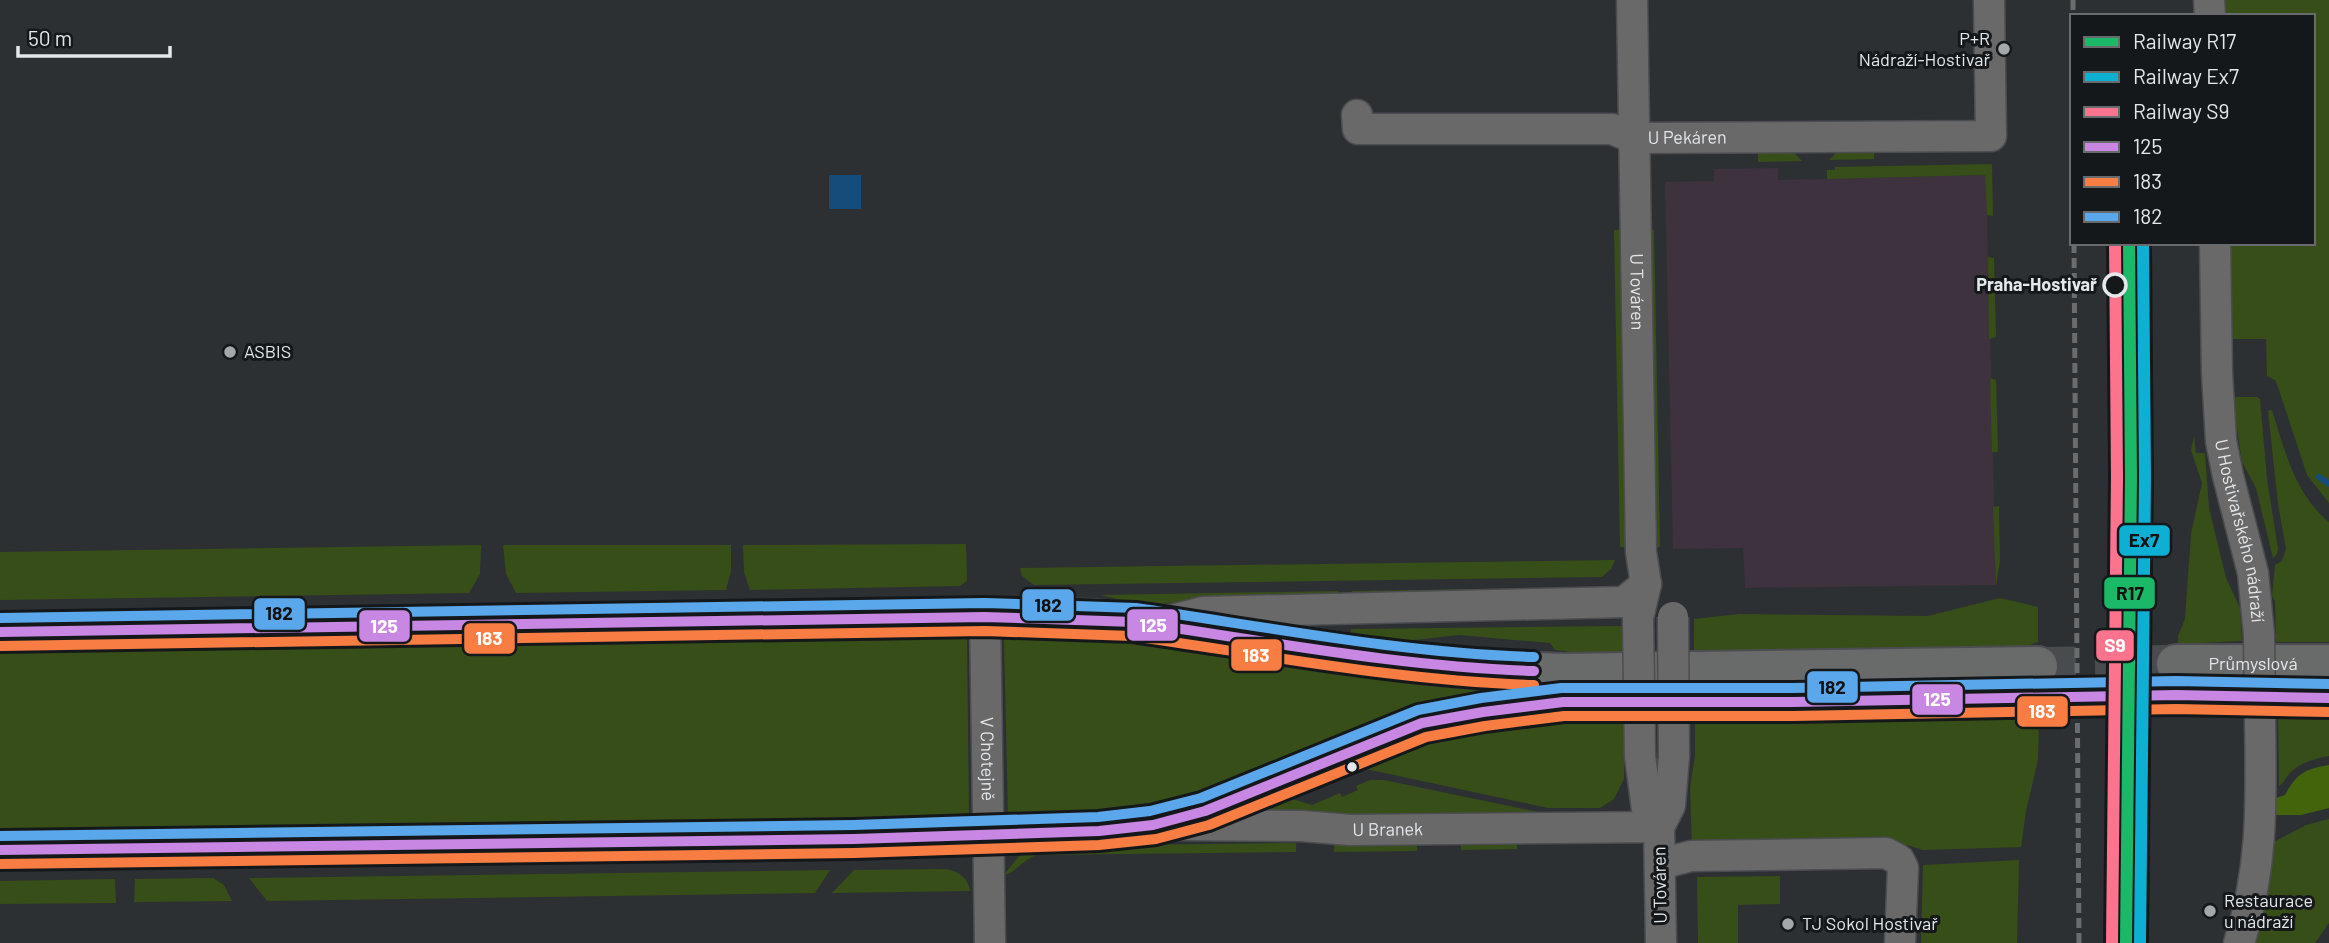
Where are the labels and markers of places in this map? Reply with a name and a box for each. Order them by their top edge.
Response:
place label: P+R Nádraží-Hostivař [1859,27,1990,70]
marker: P+R Nádraží-Hostivař [1996,41,2012,57]
place label: Praha-Hostivař [1976,273,2097,295]
marker: Praha-Hostivař [2103,273,2127,297]
place label: ASBIS [244,340,291,362]
marker: ASBIS [222,344,238,360]
unlabelled marker [1345,760,1359,774]
place label: Restaurace u nádraží [2224,889,2313,932]
marker: Restaurace u nádraží [2202,903,2218,919]
place label: TJ Sokol Hostivař [1802,912,1938,934]
marker: TJ Sokol Hostivař [1780,916,1796,932]

